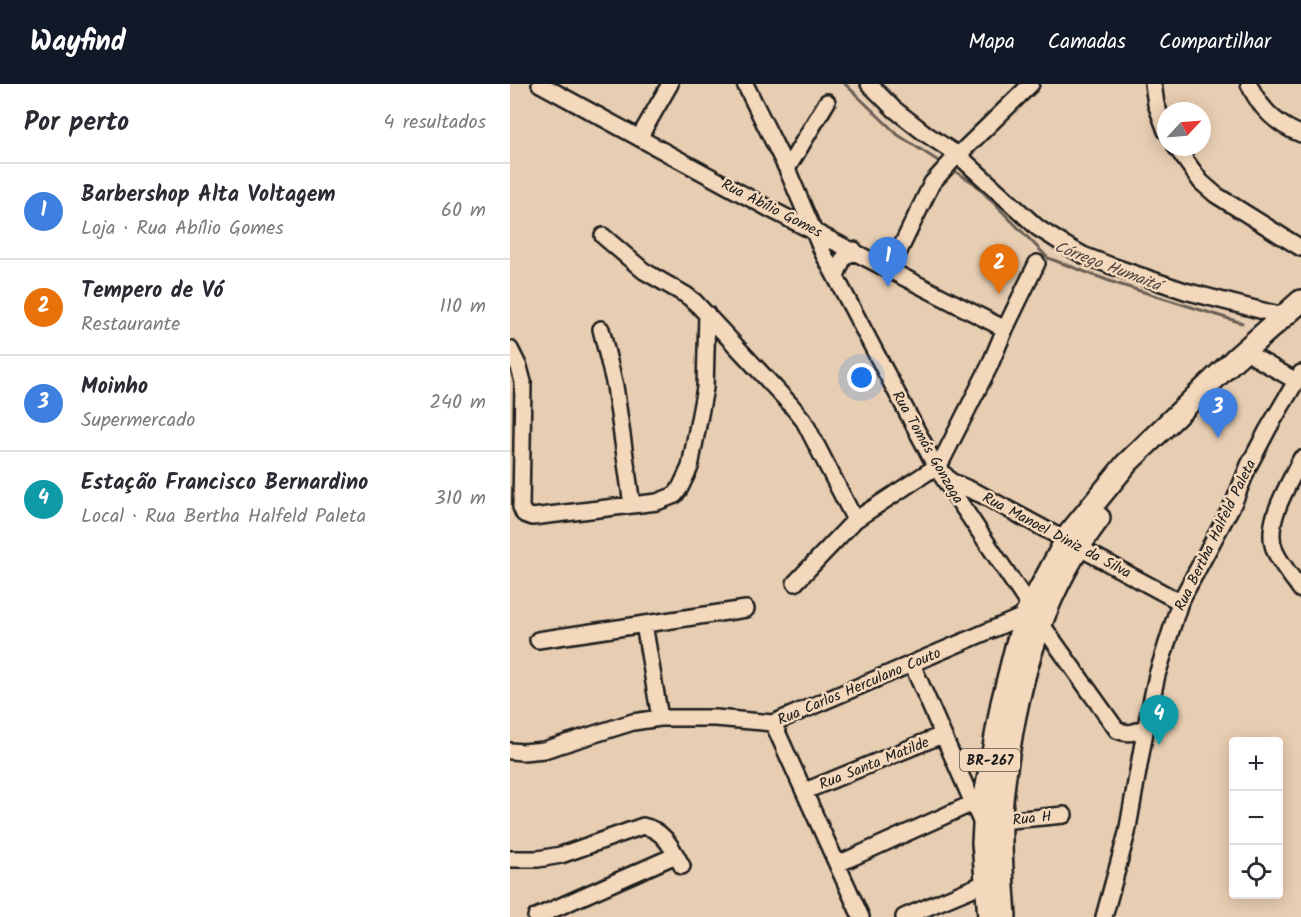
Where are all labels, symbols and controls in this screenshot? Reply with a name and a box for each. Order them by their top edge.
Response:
text: Wayfind [30,20,126,65]
text: Mapa [968,26,1015,59]
text: Camadas [1048,26,1126,59]
text: Compartilhar [1159,26,1271,59]
text: Por perto [24,102,129,144]
north arrow [1157,102,1211,156]
text: 4 resultados [384,107,486,139]
street label: Rua Abílio Gomes [717,173,827,245]
text: Barbershop Alta Voltagem [81,178,335,213]
text: 1 [40,195,47,227]
text: 60 m [441,195,486,227]
text: Loja · Rua Abílio Gomes [81,213,284,245]
water label: Córrego Humaitá [1051,235,1168,300]
pin: 1 [868,238,908,287]
pin: 2 [980,244,1018,294]
text: Tempero de Vó [81,274,223,309]
text: 2 [38,291,49,323]
text: 110 m [440,291,486,323]
text: Restaurante [81,309,180,341]
your location [847,363,876,392]
text: Moinho [81,370,148,405]
street label: Rua Tomás Gonzaga [885,386,969,509]
text: 3 [38,387,49,419]
text: 240 m [429,387,486,419]
pin: 3 [1198,388,1238,438]
text: Supermercado [81,405,195,437]
street label: Rua Bertha Halfeld Paleta [1169,456,1263,615]
text: Estação Francisco Bernardino [81,466,368,501]
text: 4 [38,483,49,515]
text: 310 m [434,483,486,515]
street label: Rua Manoel Diniz da Silva [978,486,1135,585]
text: Local · Rua Bertha Halfeld Paleta [81,501,366,533]
street label: Rua Carlos Herculano Couto [774,641,945,732]
pin: 4 [1140,696,1178,745]
street label: Rua Santa Matilde [816,731,933,797]
map controls [1229,737,1283,899]
button: + [1229,737,1283,791]
road number: BR-267 [960,749,1020,771]
button: − [1229,791,1283,845]
street label: Rua H [1011,805,1053,833]
button: locate [1229,845,1283,899]

